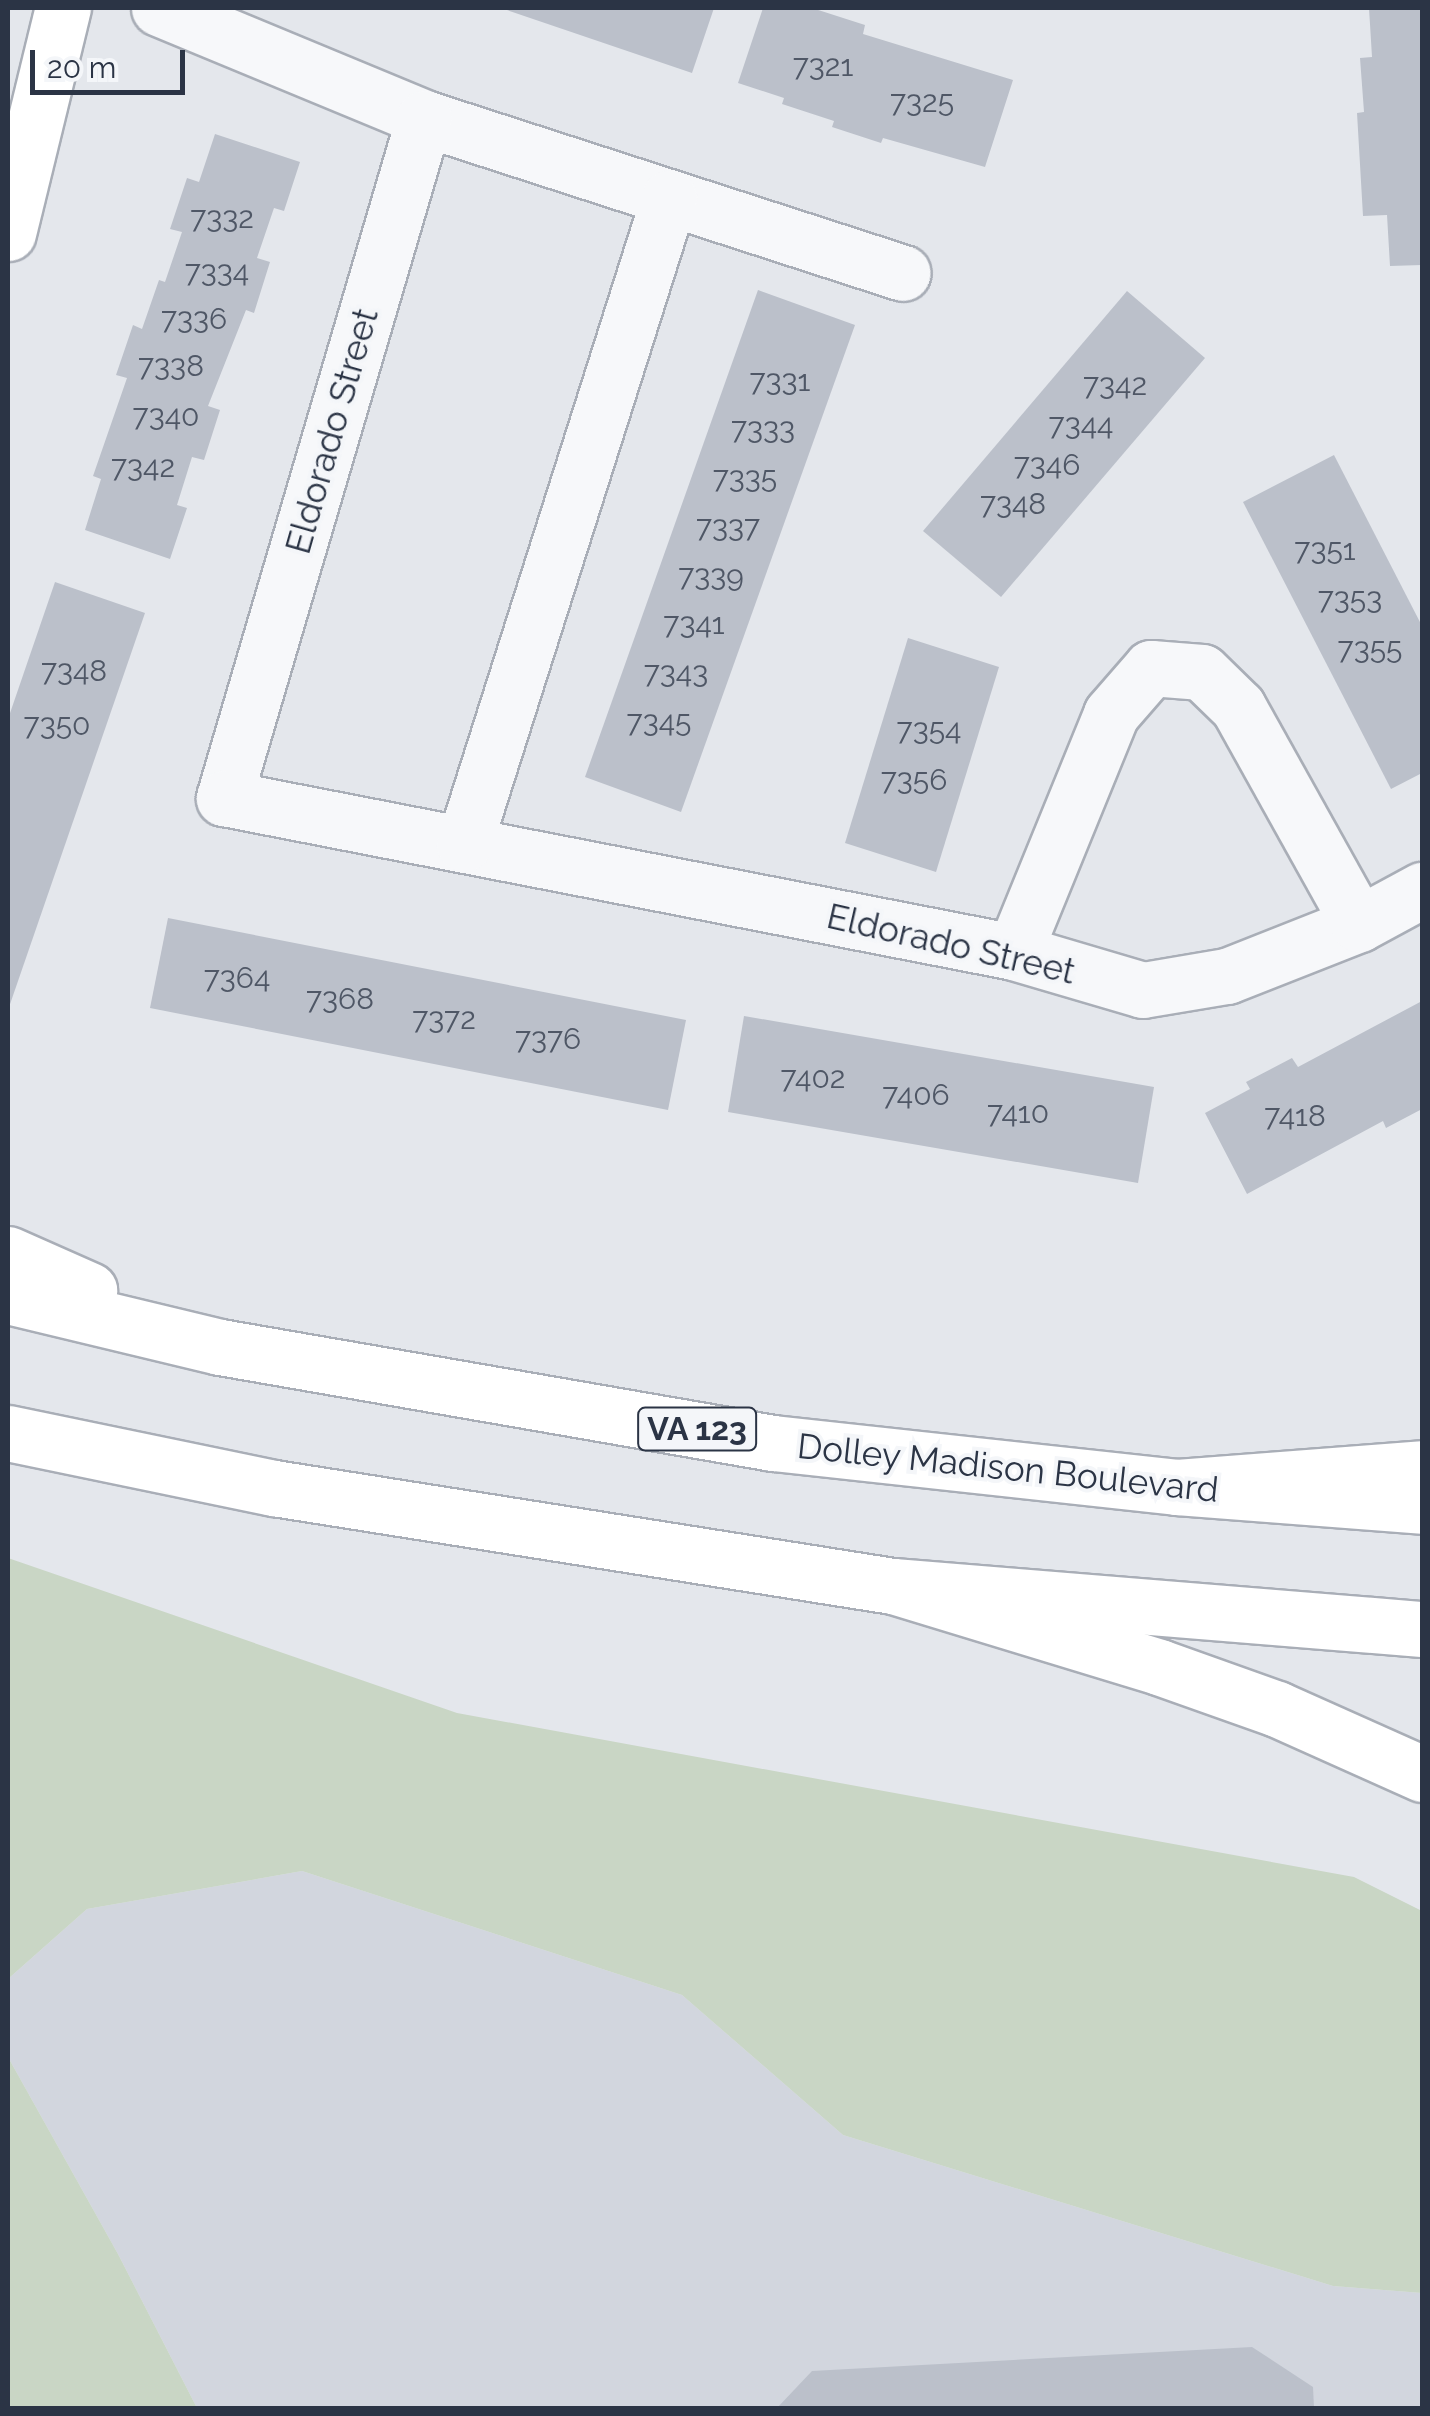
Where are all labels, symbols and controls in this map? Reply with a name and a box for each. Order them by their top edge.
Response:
scale bar [35,30,190,92]
house number: 7321 [793,48,853,84]
text: 20 m [47,50,116,85]
house number: 7325 [890,84,954,120]
house number: 7332 [190,200,254,236]
house number: 7334 [185,254,249,290]
house number: 7336 [161,301,227,337]
street label: Eldorado Street [277,303,387,559]
house number: 7338 [138,348,204,384]
house number: 7331 [750,363,810,399]
house number: 7342 [1083,367,1147,403]
house number: 7340 [133,398,199,434]
house number: 7344 [1049,407,1113,443]
house number: 7333 [731,411,795,447]
house number: 7346 [1014,447,1080,483]
house number: 7342 [111,449,175,485]
house number: 7335 [713,460,777,496]
house number: 7348 [980,486,1046,522]
house number: 7337 [696,509,760,545]
house number: 7351 [1294,532,1356,568]
house number: 7339 [678,558,744,594]
house number: 7353 [1318,581,1382,617]
house number: 7341 [663,606,725,642]
house number: 7355 [1338,631,1402,667]
house number: 7348 [41,653,107,689]
house number: 7343 [644,655,708,691]
house number: 7345 [627,704,691,740]
house number: 7350 [24,707,90,743]
house number: 7354 [897,712,961,748]
house number: 7356 [881,762,947,798]
street label: Eldorado Street [823,895,1079,993]
house number: 7364 [204,960,270,996]
house number: 7368 [306,981,374,1017]
house number: 7372 [412,1001,476,1037]
house number: 7376 [515,1021,581,1057]
house number: 7402 [781,1060,845,1096]
house number: 7406 [882,1077,950,1113]
house number: 7410 [987,1095,1049,1131]
house number: 7418 [1264,1098,1326,1134]
road number: VA 123 [634,1402,760,1456]
street label: Dolley Madison Boulevard [795,1425,1221,1511]

